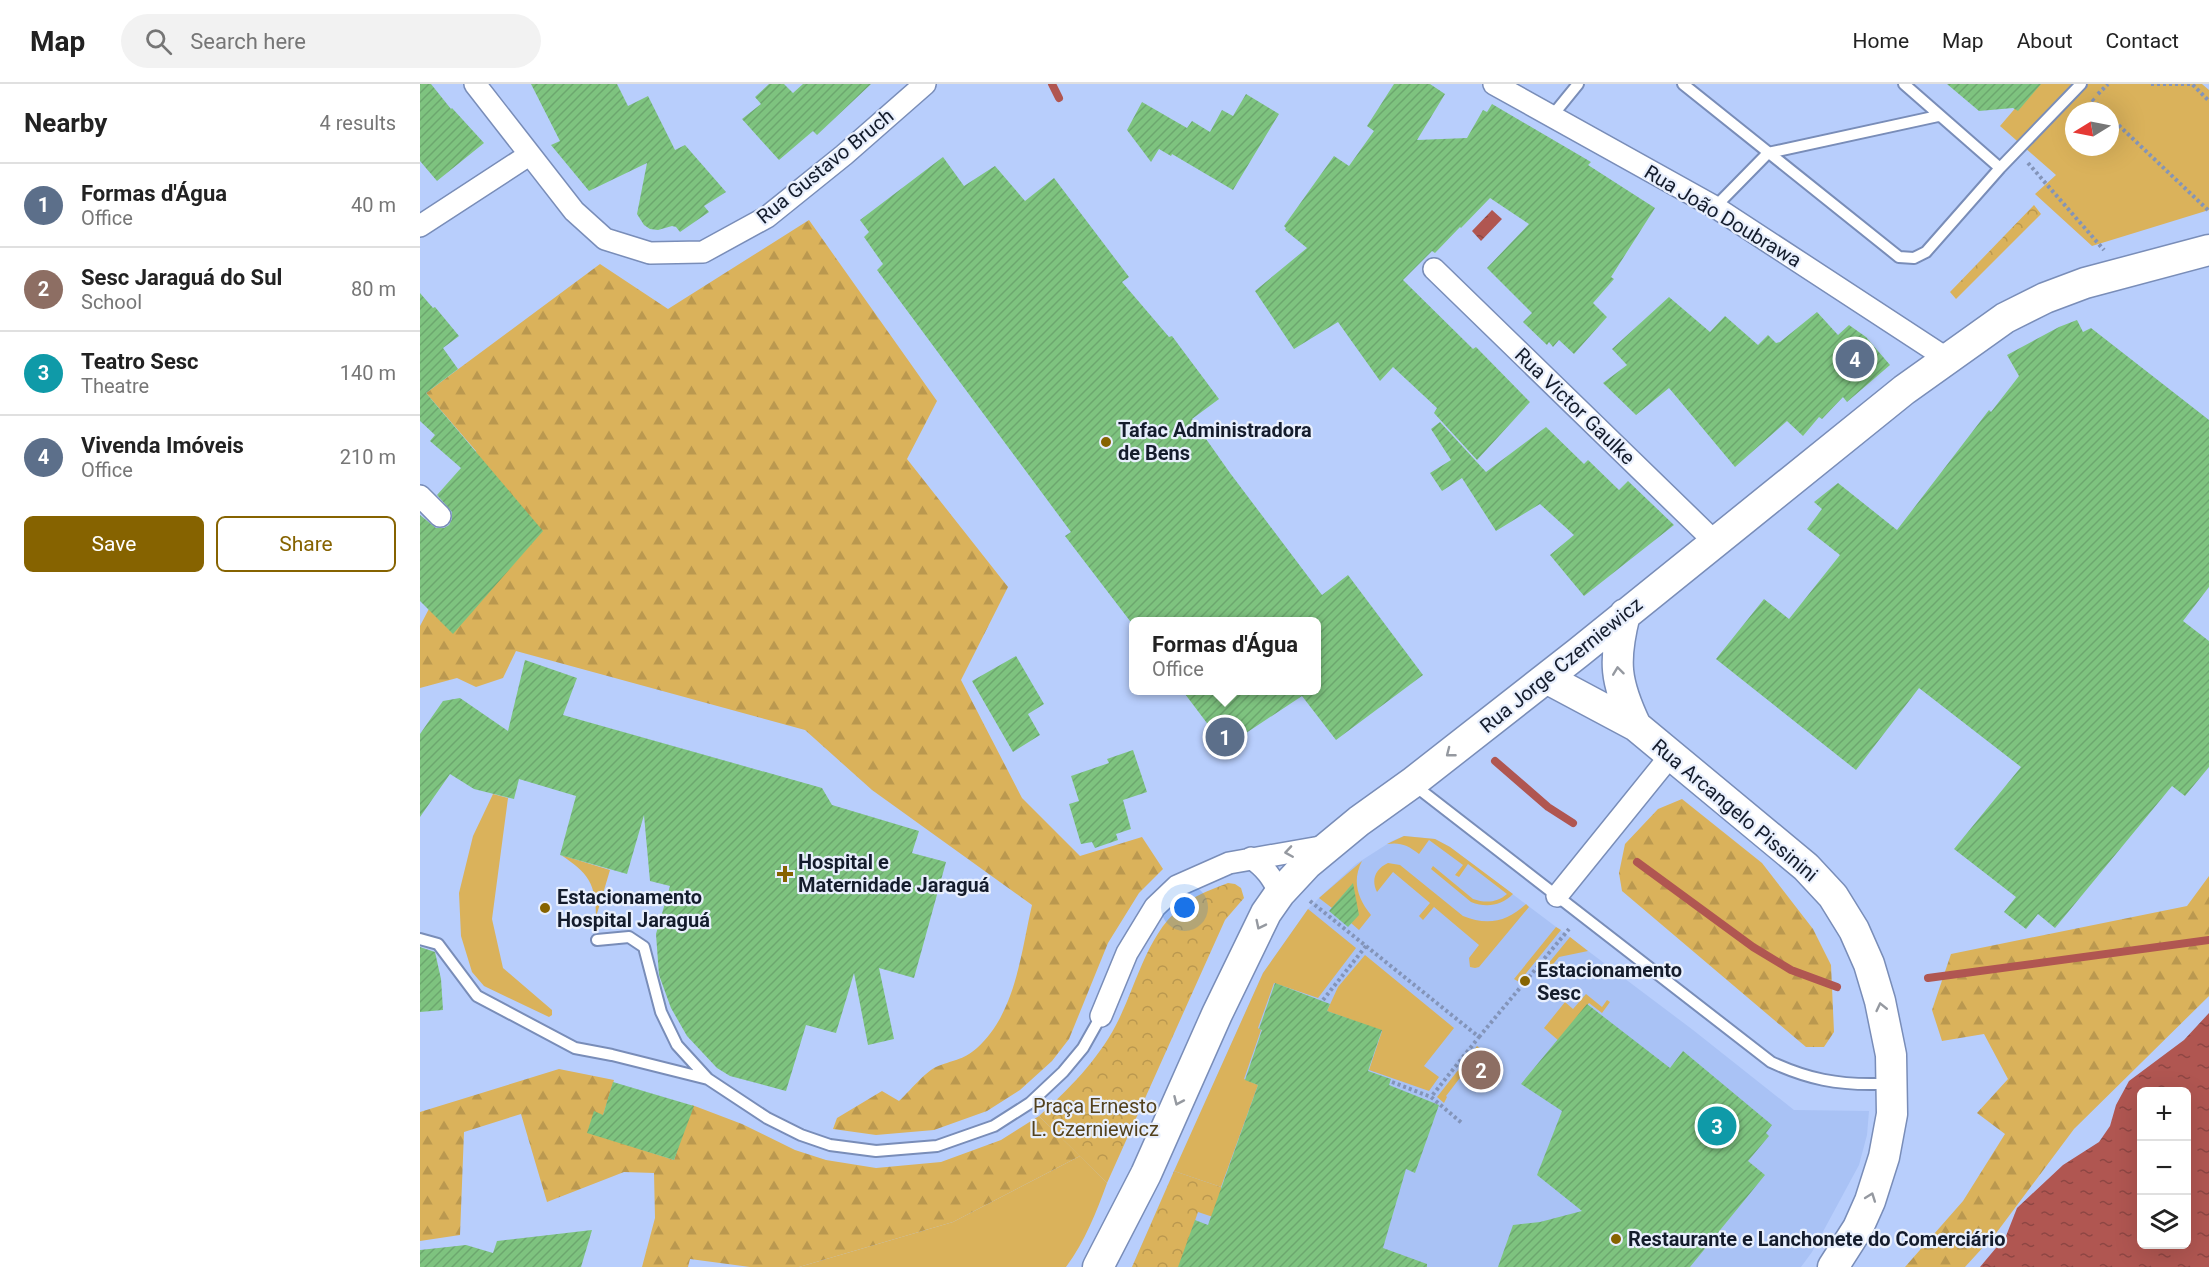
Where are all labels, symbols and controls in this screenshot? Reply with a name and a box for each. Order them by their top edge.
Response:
search box [121,14,541,68]
text: Map [30,25,85,58]
icon: search [142,25,175,58]
text: Search here [190,29,306,54]
text: Home [1853,29,1909,53]
text: Map [1942,29,1984,53]
text: About [2017,29,2073,53]
text: Contact [2106,29,2179,53]
north arrow [2065,102,2119,156]
street label: Rua Gustavo Bruch [752,103,898,229]
text: Nearby [24,108,107,138]
text: 4 results [320,111,396,135]
street label: Rua João Doubrawa [1640,160,1806,272]
text: Formas d'Água [81,181,227,206]
text: 1 [38,193,49,217]
text: 40 m [351,193,396,217]
text: Office [81,206,133,230]
text: Sesc Jaraguá do Sul [81,265,282,290]
text: 2 [38,277,49,301]
text: 80 m [351,277,396,301]
text: School [81,290,142,314]
pin: 4 [1836,336,1874,382]
street label: Rua Victor Gaulke [1510,343,1640,469]
text: Teatro Sesc [81,349,199,374]
text: 3 [38,361,49,385]
text: 140 m [340,361,396,385]
text: Theatre [81,374,149,398]
place label: Tafac Administradora de Bens [1118,418,1312,465]
text: Vivenda Imóveis [81,433,244,458]
marker: Tafac Administradora de Bens [1099,435,1113,449]
text: 4 [38,445,49,469]
text: 210 m [340,445,396,469]
text: Office [81,458,133,482]
button: Save [24,516,204,572]
button: Share [216,516,396,572]
street label: Rua Jorge Czerniewicz [1475,592,1647,738]
popup [1129,617,1321,695]
text: Formas d'Água [1152,632,1298,657]
text: Office [1152,657,1204,681]
one-way arrow [1612,666,1625,675]
pin: 1 [1206,714,1244,760]
street label: Rua Arcangelo Pissinini [1647,734,1823,886]
one-way arrow [1446,746,1457,757]
one-way arrow [1285,846,1294,858]
place label: Hospital e Maternidade Jaraguá [798,850,990,897]
marker: Hospital e Maternidade Jaraguá [776,865,794,883]
place label: Estacionamento Hospital Jaraguá [557,885,710,932]
your location [1170,893,1199,922]
marker: Estacionamento Hospital Jaraguá [538,901,552,915]
one-way arrow [1256,918,1268,929]
place label: Estacionamento Sesc [1537,958,1682,1005]
marker: Estacionamento Sesc [1518,974,1532,988]
one-way arrow [1876,1002,1889,1012]
pin: 2 [1462,1048,1500,1092]
map controls [2137,1087,2191,1249]
button: + [2137,1087,2191,1141]
park label: Praça Ernesto L. Czerniewicz [1031,1094,1159,1141]
one-way arrow [1173,1095,1185,1106]
pin: 3 [1698,1104,1736,1148]
button: − [2137,1141,2191,1195]
one-way arrow [1863,1193,1876,1203]
button: layers [2137,1195,2191,1249]
place label: Restaurante e Lanchonete do Comerciário [1628,1227,2005,1251]
marker: Restaurante e Lanchonete do Comerciário [1609,1232,1623,1246]

